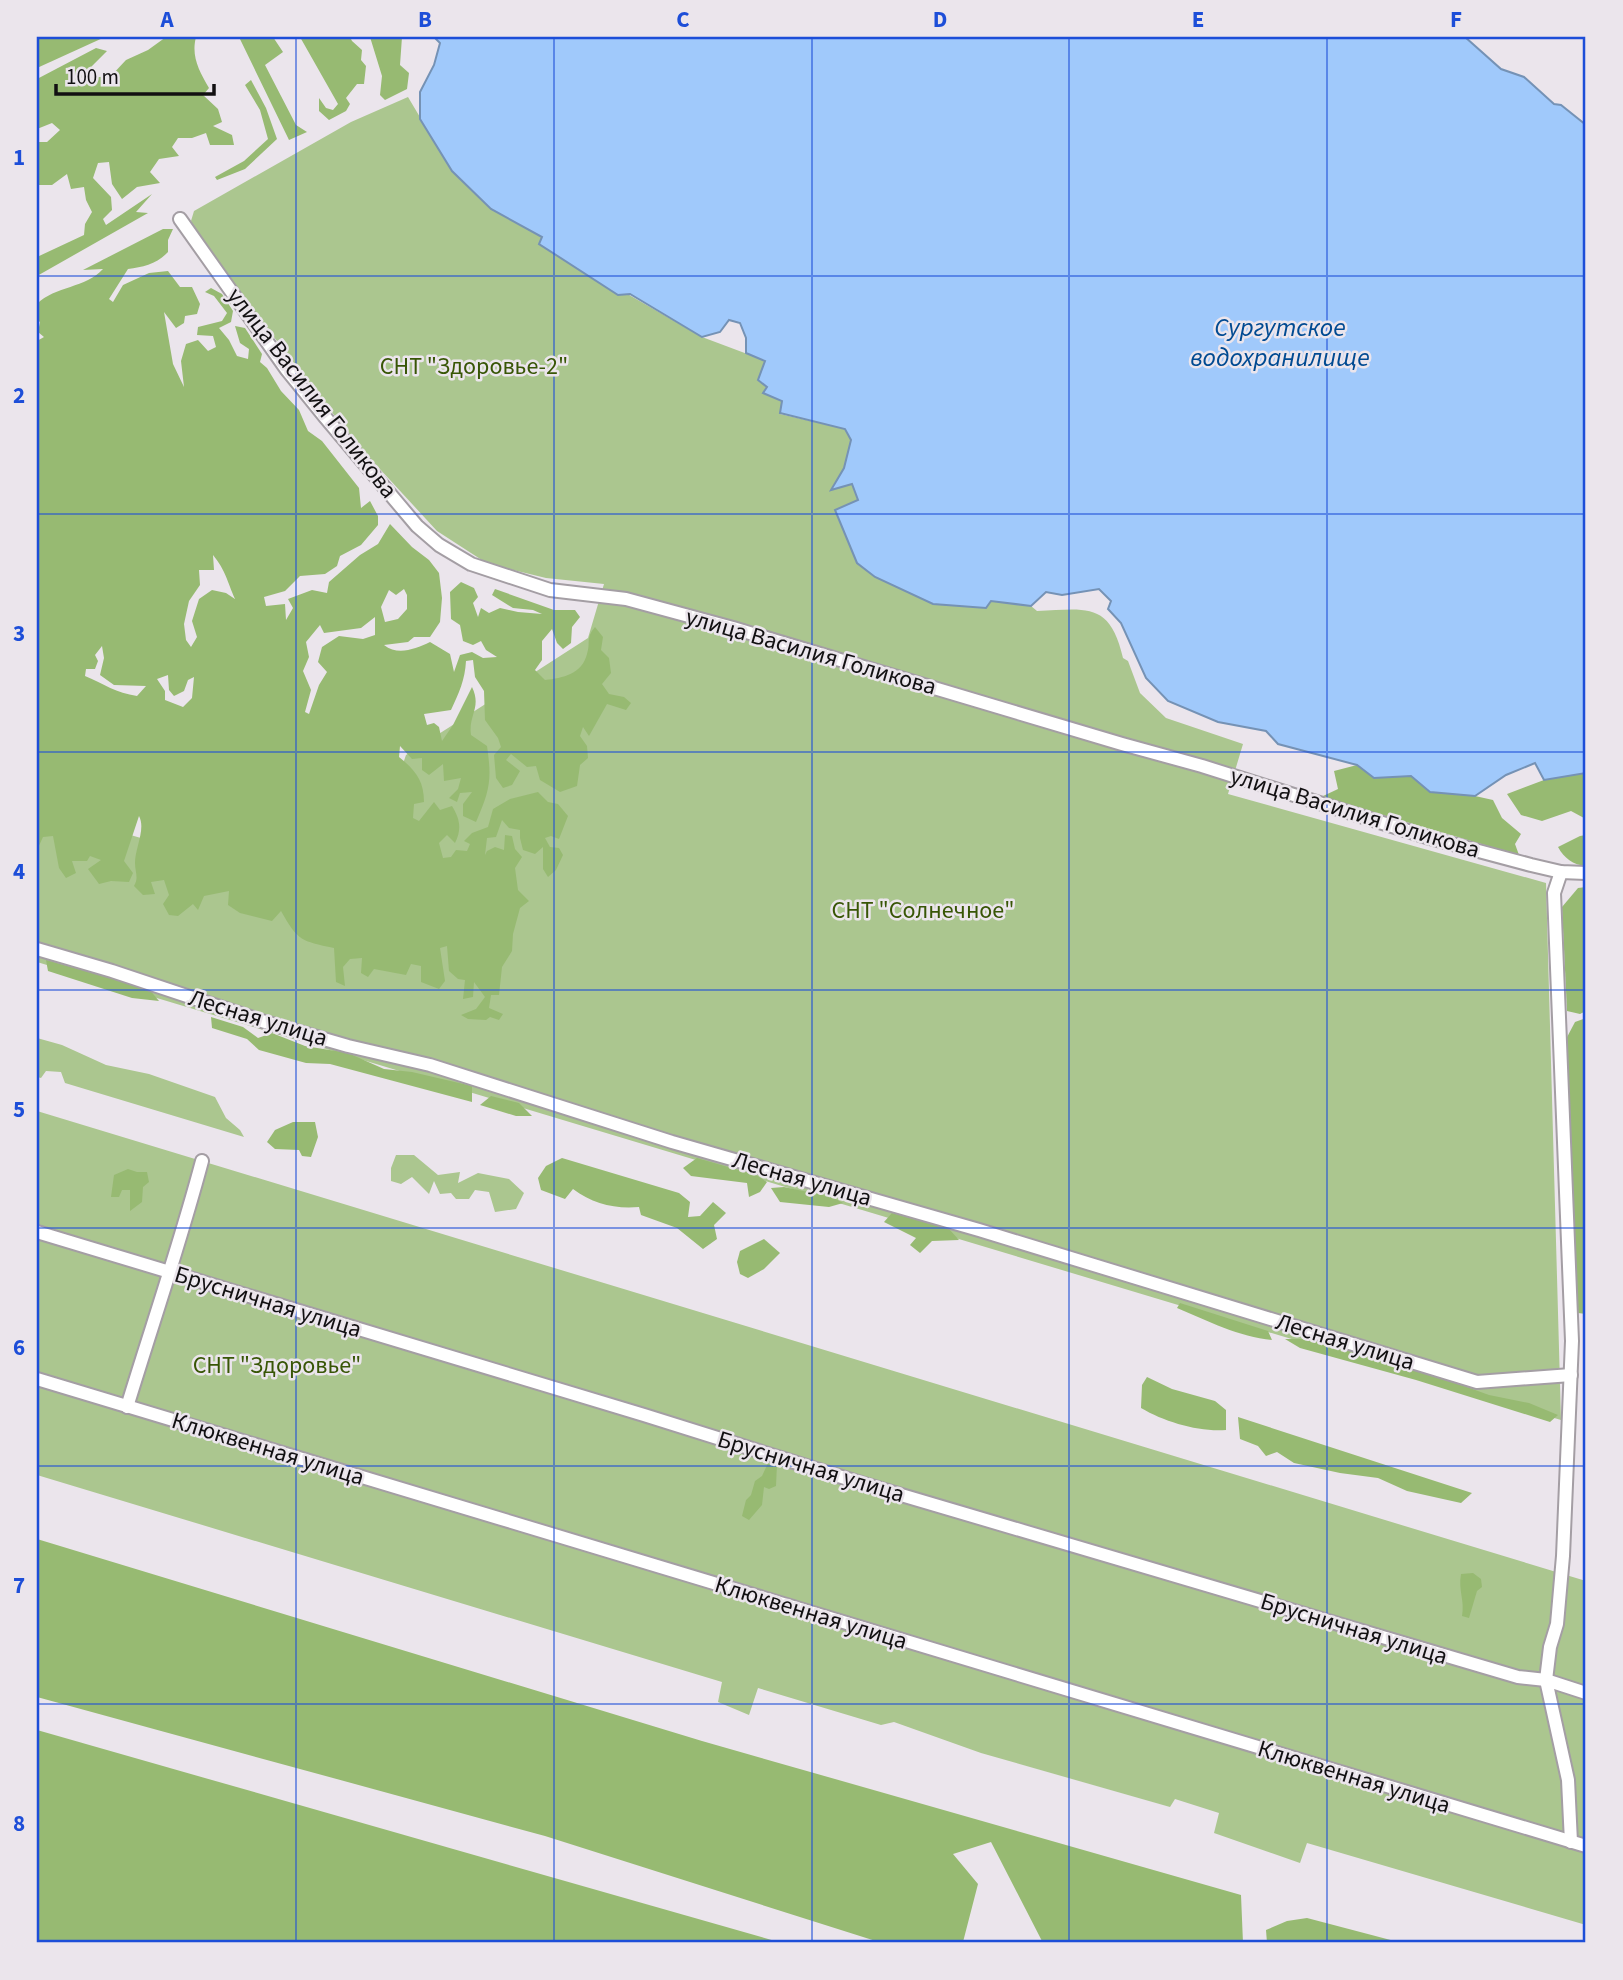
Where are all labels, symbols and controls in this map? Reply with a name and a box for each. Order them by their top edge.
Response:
text: A [159,3,174,36]
text: B [418,3,432,36]
text: C [676,3,690,36]
text: D [933,3,947,36]
text: E [1192,3,1204,36]
text: F [1450,3,1462,36]
scale bar [56,52,214,96]
text: 100 m [66,62,119,92]
text: 1 [13,141,25,174]
street label: улица Василия Голикова [218,280,406,506]
water label: Сургутское водохранилище [1190,309,1370,376]
park label: СНТ "Здоровье-2" [380,349,568,384]
text: 2 [13,379,25,412]
street label: улица Василия Голикова [682,599,940,705]
text: 3 [13,617,25,650]
street label: улица Василия Голикова [1226,758,1484,868]
text: 4 [13,855,25,888]
park label: СНТ "Солнечное" [832,893,1015,928]
street label: Лесная улица [184,980,332,1056]
text: 5 [13,1093,25,1126]
street label: Лесная улица [728,1142,876,1216]
street label: Брусничная улица [170,1257,366,1347]
street label: Лесная улица [1271,1304,1419,1380]
text: 6 [13,1331,25,1364]
park label: СНТ "Здоровье" [193,1348,361,1383]
street label: Клюквенная улица [167,1403,369,1495]
street label: Брусничная улица [713,1422,909,1512]
street label: Клюквенная улица [710,1567,912,1659]
text: 7 [13,1569,25,1602]
street label: Брусничная улица [1256,1584,1452,1674]
street label: Клюквенная улица [1253,1731,1455,1823]
text: 8 [13,1807,25,1840]

